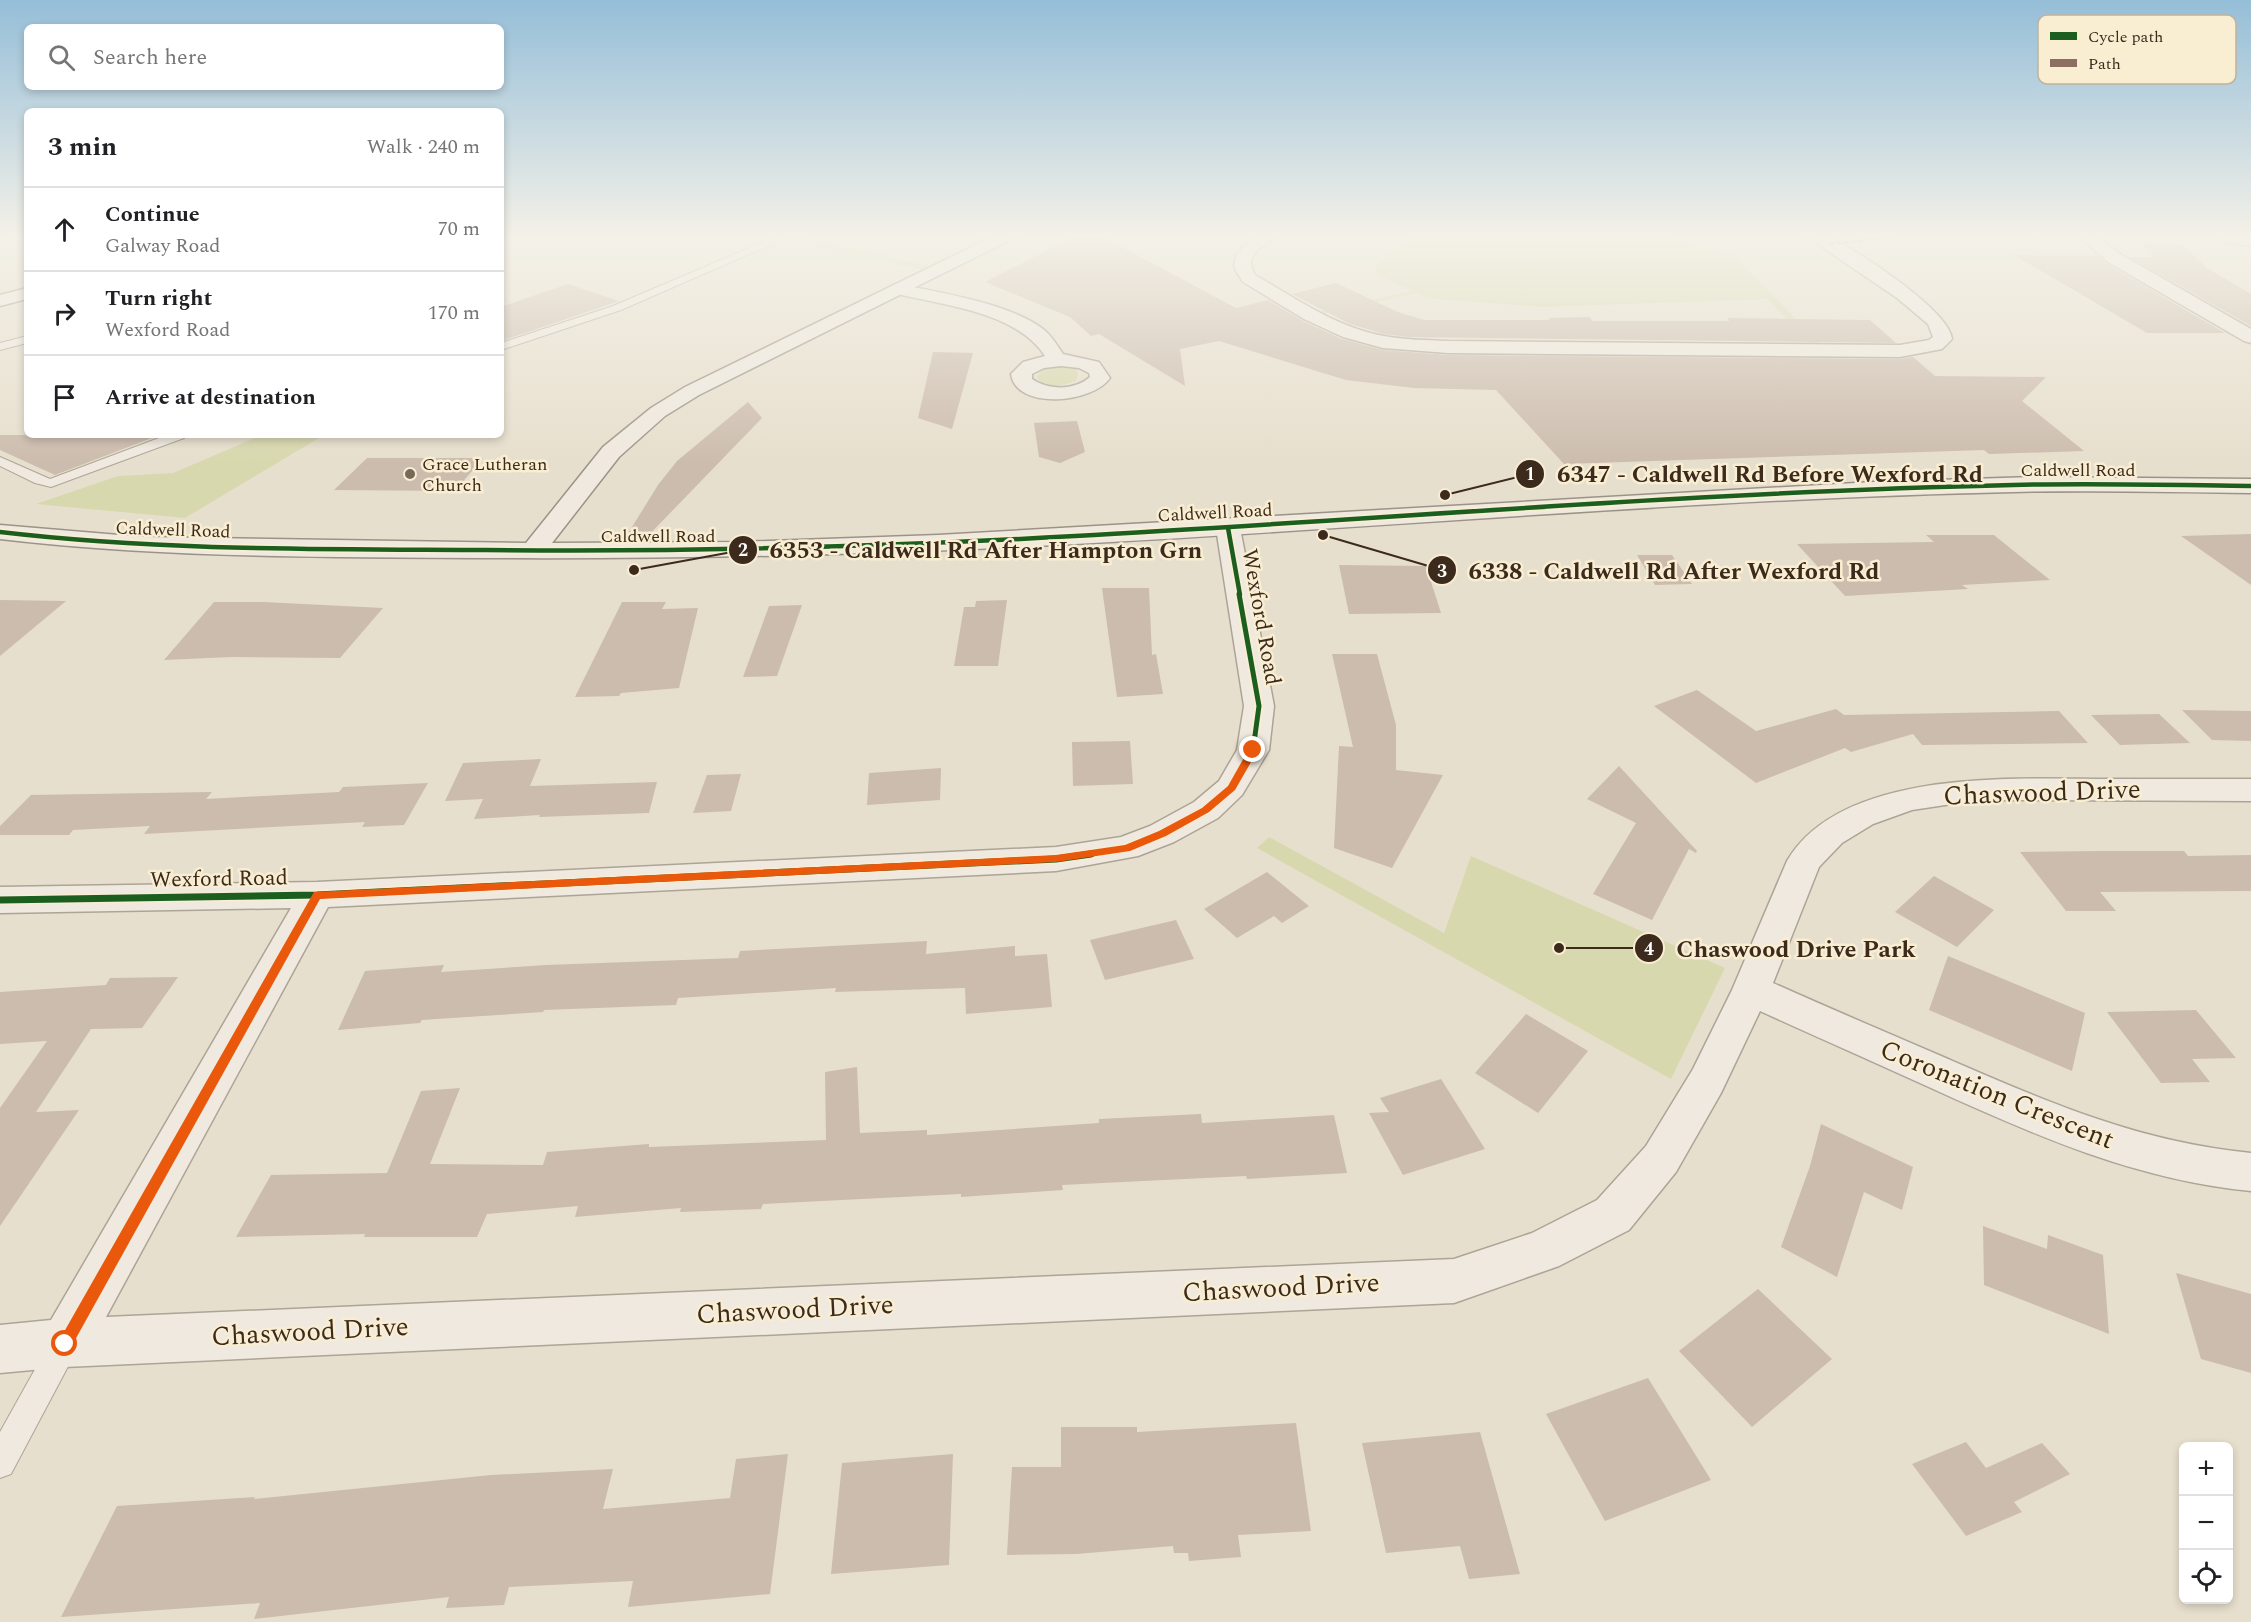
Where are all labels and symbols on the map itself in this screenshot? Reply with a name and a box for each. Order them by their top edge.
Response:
legend [2038,15,2236,84]
text: Cycle path [2088,25,2163,49]
text: Path [2088,52,2121,76]
place label: Grace Lutheran Church [422,451,547,499]
callout: 6347 - Caldwell Rd Before Wexford Rd [1515,453,1995,495]
text: 6347 - Caldwell Rd Before Wexford Rd [1557,457,1983,493]
street label: Caldwell Road [2020,457,2136,484]
text: 1 [1525,461,1535,488]
marker: Grace Lutheran Church [403,467,417,481]
street label: Caldwell Road [1157,497,1273,529]
street label: Caldwell Road [115,515,231,545]
street label: Caldwell Road [600,523,716,550]
callout: 6353 - Caldwell Rd After Hampton Grn [728,529,1215,571]
text: 6353 - Caldwell Rd After Hampton Grn [770,533,1203,569]
text: 2 [738,537,748,564]
street label: Wexford Road [1233,546,1289,688]
callout: 6338 - Caldwell Rd After Wexford Rd [1427,549,1892,591]
text: 6338 - Caldwell Rd After Wexford Rd [1469,554,1879,590]
text: 3 [1437,558,1447,585]
route end [1239,736,1265,762]
street label: Chaswood Drive [1942,769,2142,817]
street label: Wexford Road [150,861,288,897]
callout: Chaswood Drive Park [1634,927,1928,969]
text: Chaswood Drive Park [1676,932,1916,968]
text: 4 [1644,936,1654,963]
street label: Coronation Crescent [1873,1029,2121,1161]
street label: Chaswood Drive [1181,1262,1381,1314]
street label: Chaswood Drive [695,1284,895,1336]
street label: Chaswood Drive [210,1306,410,1358]
route start [51,1330,77,1356]

